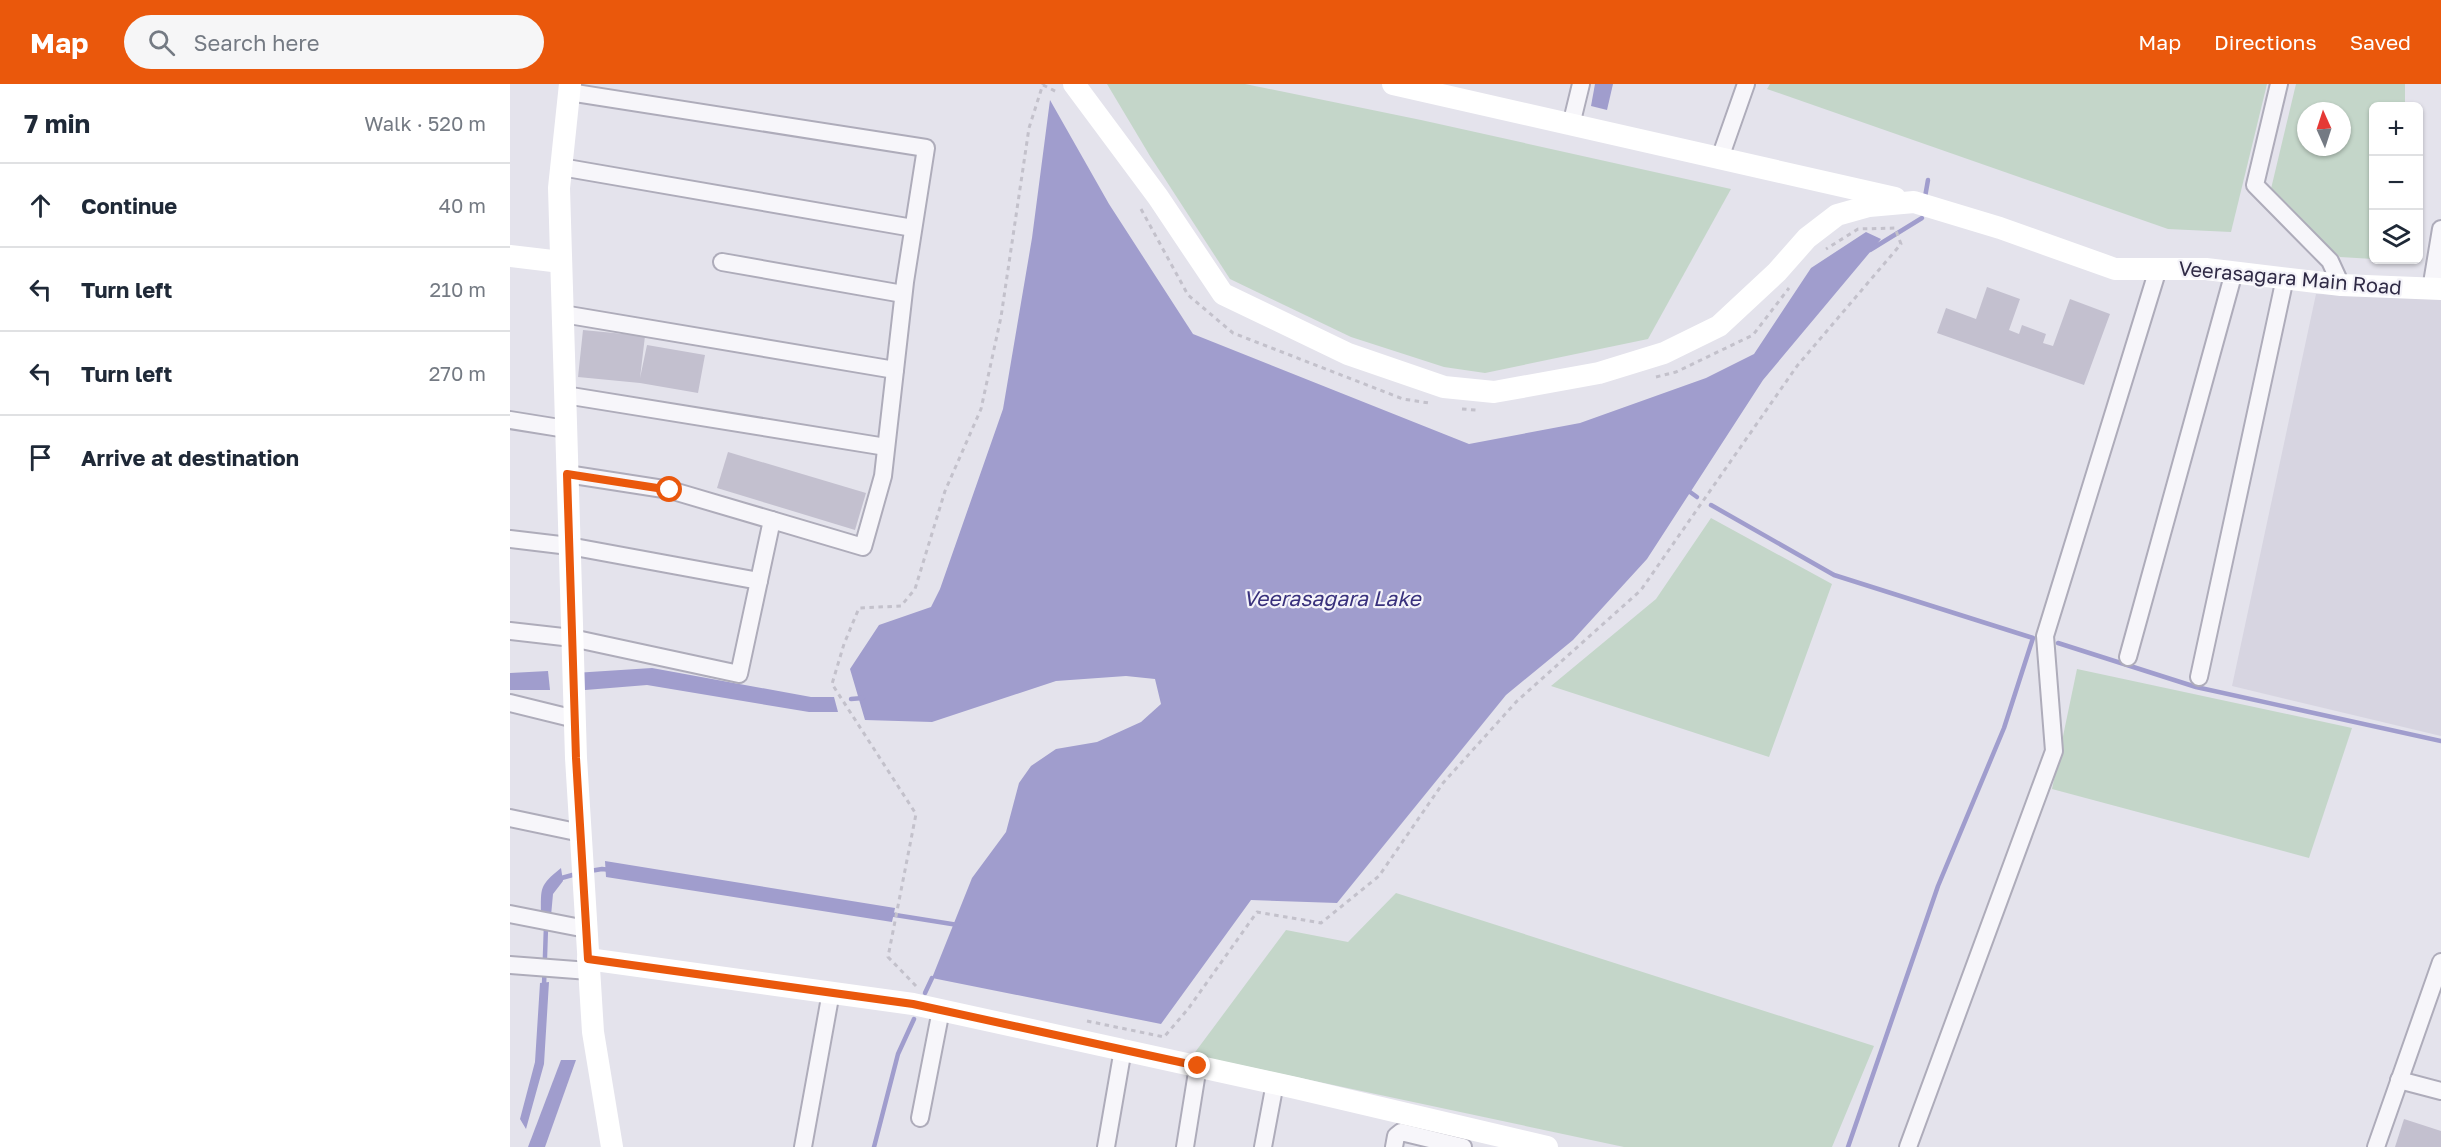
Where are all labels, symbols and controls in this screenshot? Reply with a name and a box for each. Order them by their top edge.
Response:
search box [124,15,544,69]
text: Map [30,26,88,59]
icon: search [145,26,178,59]
text: Search here [193,29,319,56]
text: Map [2138,29,2181,55]
text: Directions [2214,29,2317,55]
text: Saved [2350,29,2411,55]
north arrow [2297,102,2351,156]
map controls [2369,102,2423,264]
button: + [2369,102,2423,156]
text: 7 min [24,108,90,139]
text: Walk · 520 m [364,111,486,135]
button: − [2369,156,2423,210]
icon: ahead [24,189,57,222]
text: Continue [81,192,177,219]
text: 40 m [439,193,486,217]
button: layers [2369,210,2423,264]
street label: Veerasagara Main Road [2178,255,2403,299]
icon: left [24,273,57,306]
text: Turn left [81,276,172,303]
text: 210 m [430,277,486,301]
icon: left [24,357,57,390]
text: Turn left [81,360,172,387]
text: 270 m [429,361,486,385]
icon: arrive [24,441,57,474]
text: Arrive at destination [81,444,299,471]
route start [656,476,682,502]
water label: Veerasagara Lake [1243,585,1423,611]
route end [1184,1052,1210,1078]

